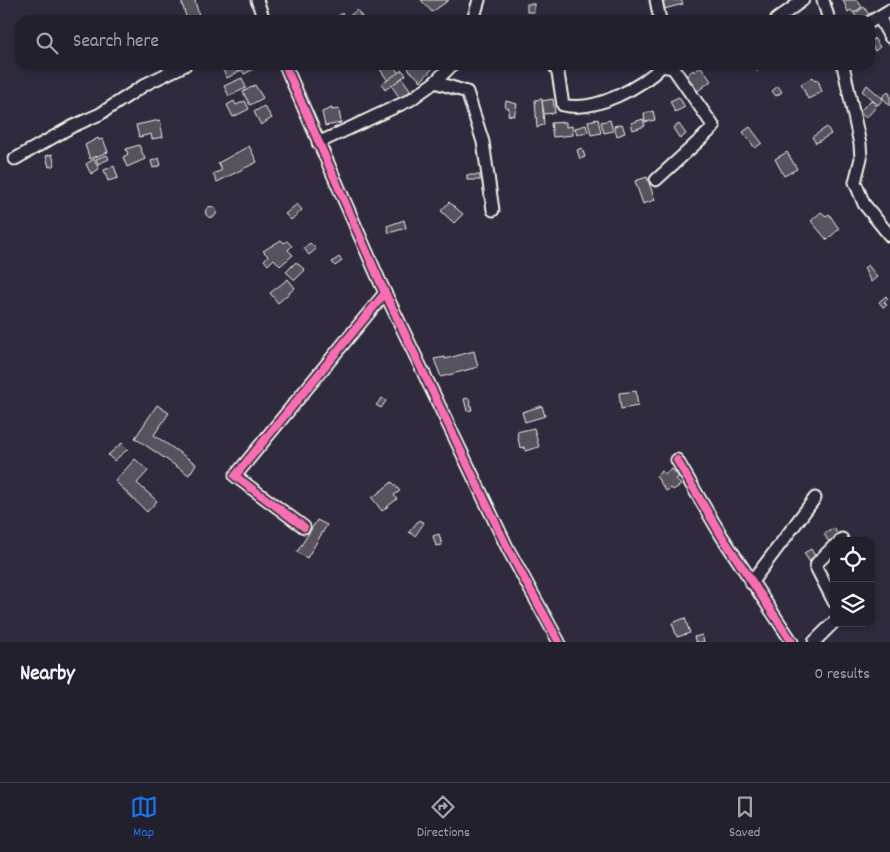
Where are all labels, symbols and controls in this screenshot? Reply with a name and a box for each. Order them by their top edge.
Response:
search box [15,15,875,70]
icon: search [33,29,61,57]
text: Search here [73,29,159,56]
map controls [830,537,875,627]
button: locate [830,537,875,582]
button: layers [830,582,875,627]
text: Nearby [20,660,75,690]
text: 0 results [815,663,870,686]
tab: Map [130,793,158,843]
tab: Directions [417,793,470,843]
tab: Saved [729,793,760,843]

